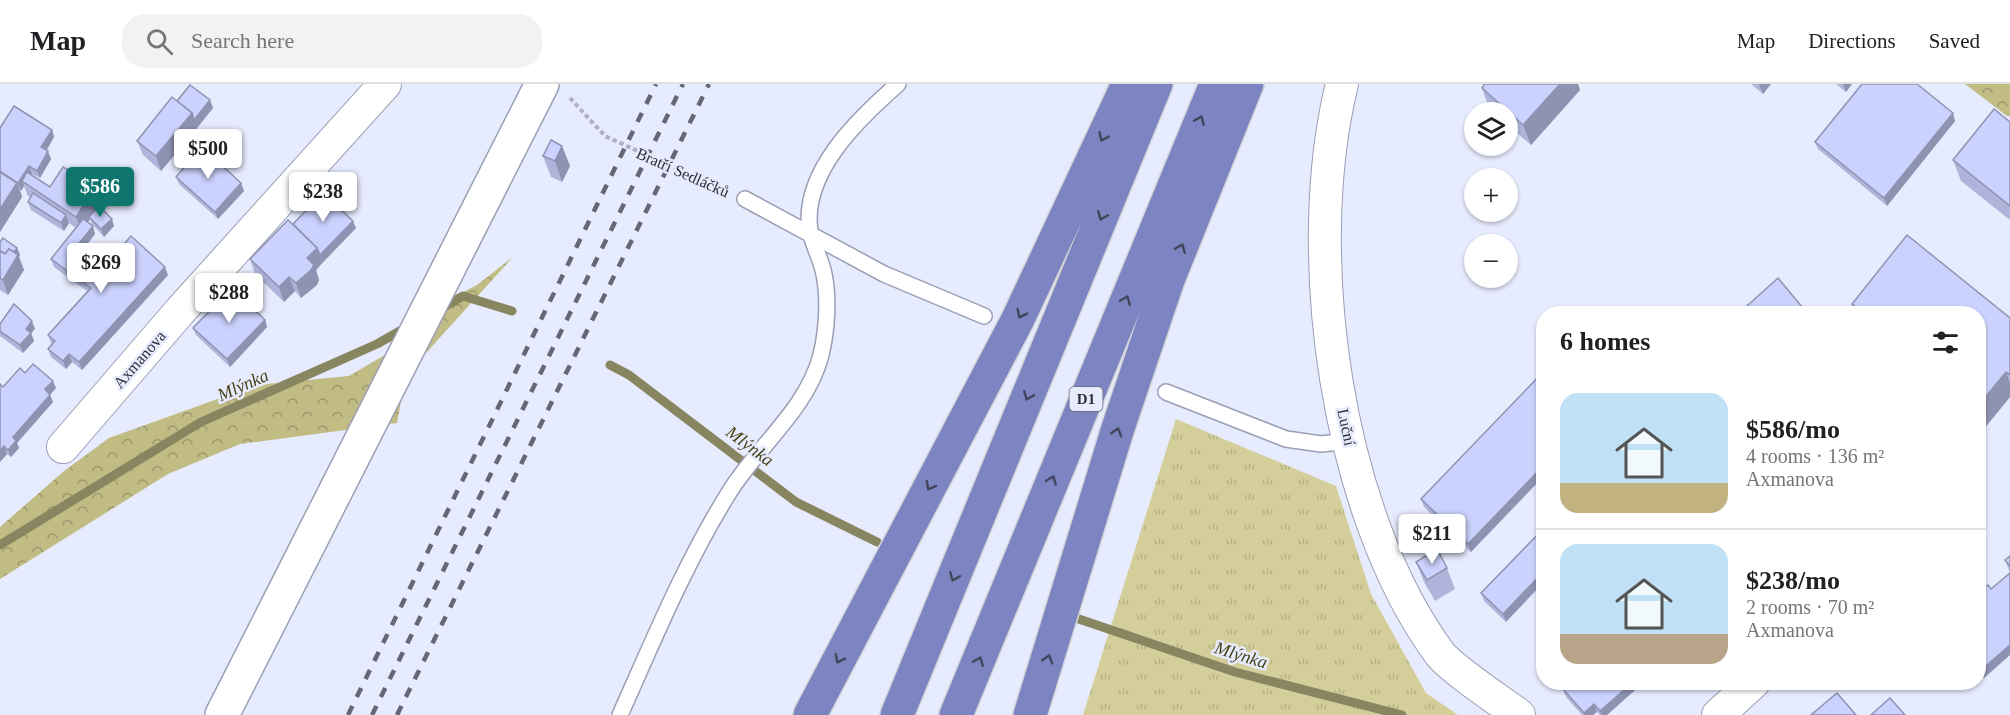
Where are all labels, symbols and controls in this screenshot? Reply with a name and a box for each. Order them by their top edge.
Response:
search box [122,14,542,68]
text: Map [30,25,86,56]
icon: search [143,25,176,58]
text: Search here [191,28,294,53]
text: Map [1737,29,1775,53]
text: Directions [1808,29,1896,53]
text: Saved [1929,29,1980,53]
map controls [1464,102,1518,288]
button: layers [1464,102,1518,156]
one-way arrow [1193,115,1205,126]
pin: $500 [172,129,244,180]
one-way arrow [1098,131,1110,142]
text: $500 [188,137,228,159]
street label: Bratří Sedláčků [634,144,732,201]
pin: $586 [64,167,136,218]
button: + [1464,168,1518,222]
pin: $238 [287,172,359,223]
text: $586 [80,175,120,197]
text: $238 [303,180,343,202]
one-way arrow [1097,210,1109,221]
button: − [1464,234,1518,288]
pin: $269 [65,243,137,294]
one-way arrow [1174,244,1186,255]
text: $269 [81,251,121,273]
pin: $288 [193,273,265,324]
text: $288 [209,281,249,303]
one-way arrow [1119,295,1131,306]
one-way arrow [1016,307,1028,318]
icon: filters [1929,326,1962,359]
street label: Axmanova [110,327,169,391]
text: 6 homes [1560,327,1650,356]
water label: Mlýnka [213,365,272,406]
road number: D1 [1070,387,1102,411]
one-way arrow [1023,390,1035,401]
street label: Luční [1334,407,1359,448]
text: $586/mo [1746,415,1840,444]
icon: home [1608,417,1680,489]
water label: Mlýnka [722,421,778,470]
one-way arrow [1110,427,1122,438]
text: 4 rooms · 136 m² [1746,445,1884,467]
text: Axmanova [1746,468,1834,490]
one-way arrow [1045,476,1058,486]
one-way arrow [925,480,937,491]
pin: $211 [1396,514,1468,565]
text: $211 [1413,522,1451,544]
text: $238/mo [1746,566,1840,595]
icon: home [1608,568,1680,640]
one-way arrow [949,570,961,581]
text: 2 rooms · 70 m² [1746,596,1874,618]
text: Axmanova [1746,619,1834,641]
water label: Mlýnka [1211,637,1270,672]
one-way arrow [835,652,846,663]
one-way arrow [1040,654,1053,665]
one-way arrow [972,656,984,667]

